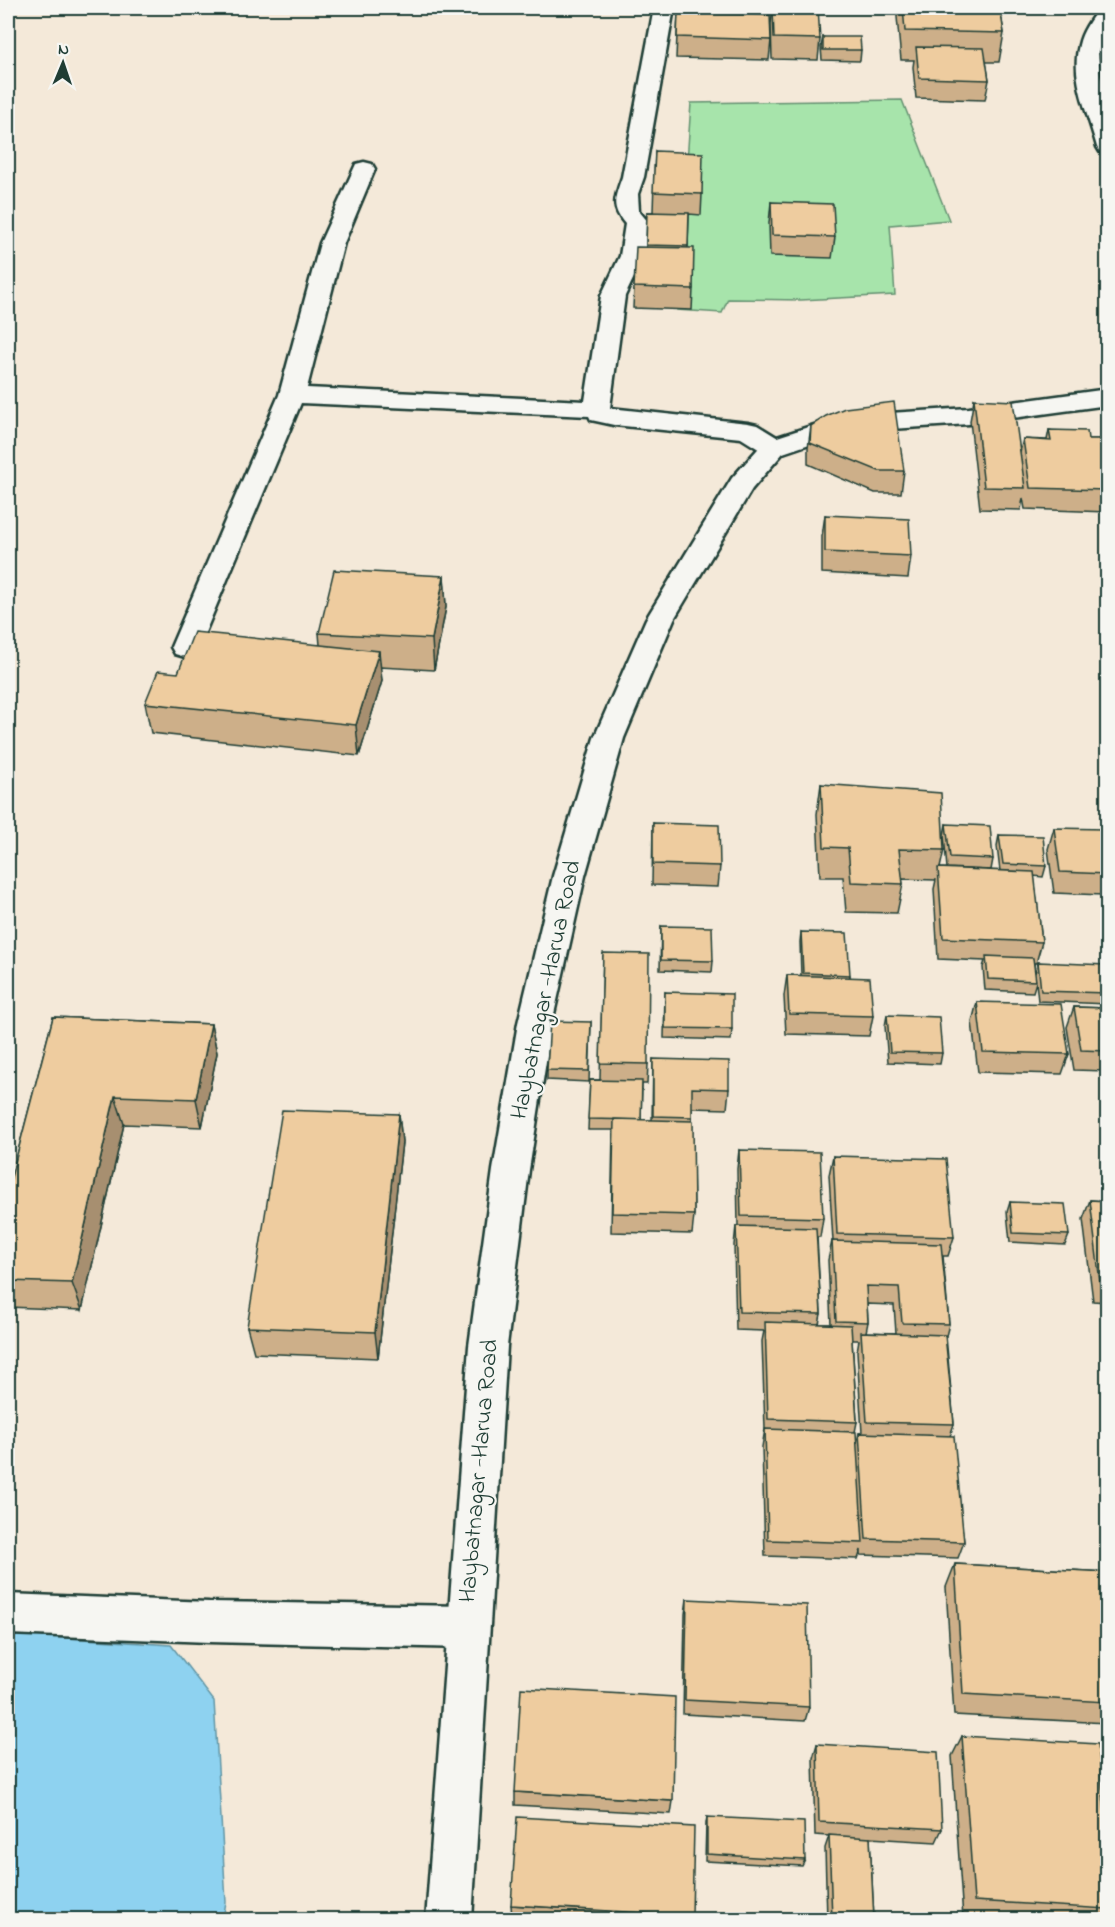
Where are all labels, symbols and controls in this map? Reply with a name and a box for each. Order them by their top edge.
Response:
north arrow [33,33,93,93]
text: N [58,38,69,62]
street label: Haybatnagar -Harua Road [502,857,593,1123]
street label: Haybatnagar -Harua Road [451,1337,510,1604]

